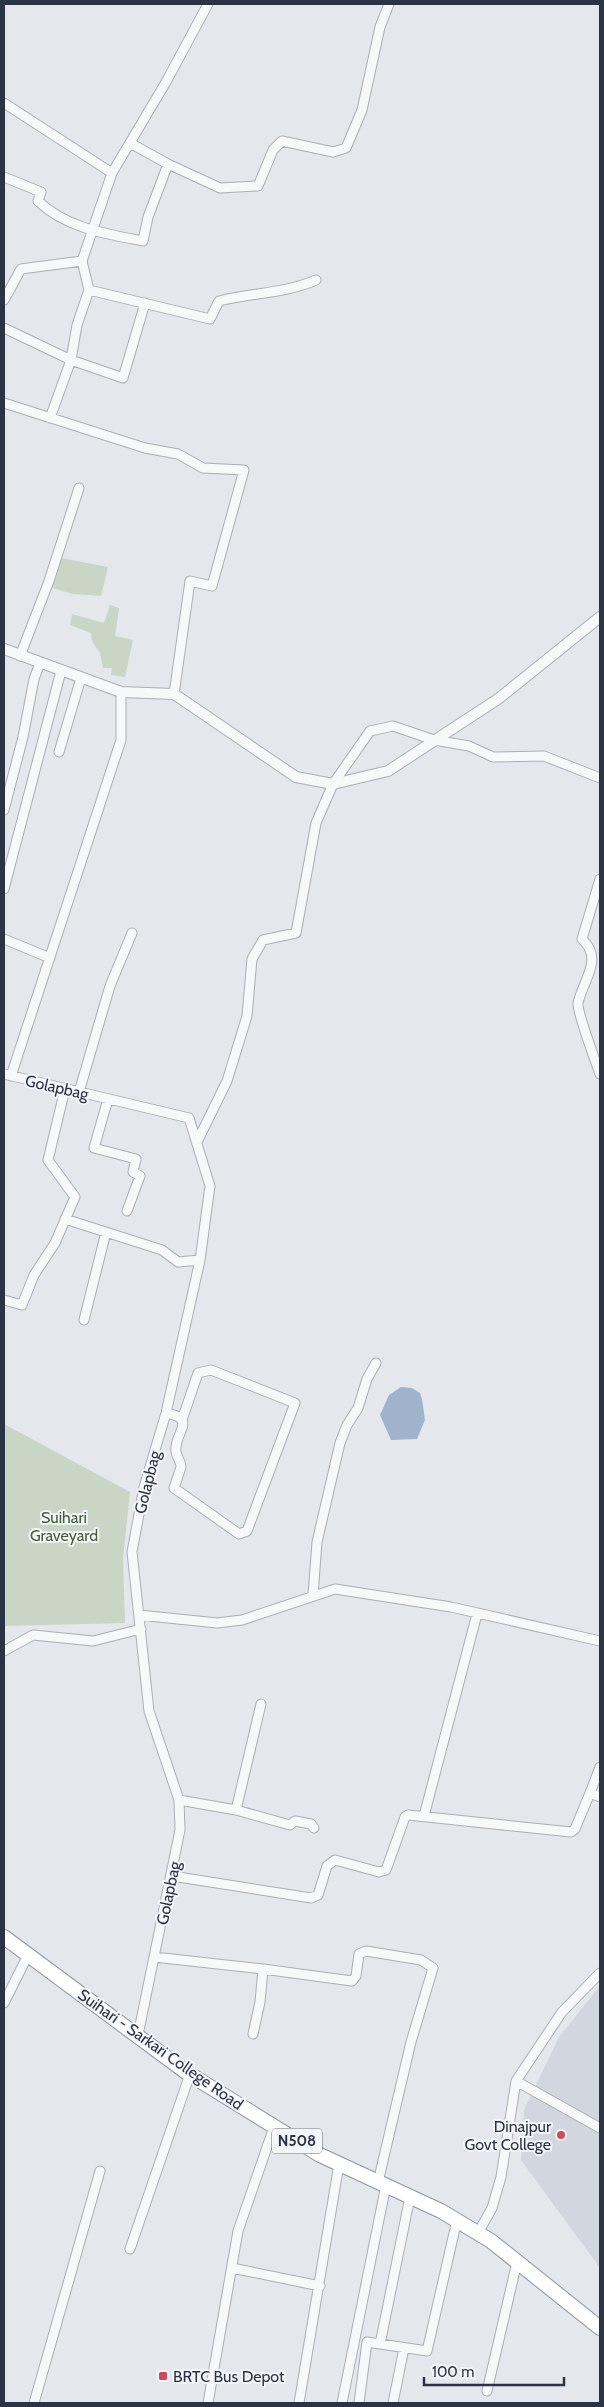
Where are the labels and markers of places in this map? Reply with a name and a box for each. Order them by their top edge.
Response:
place label: Dinajpur Govt College [465,2117,552,2154]
marker: Dinajpur Govt College [555,2129,567,2141]
place label: BRTC Bus Depot [173,2367,285,2386]
marker: BRTC Bus Depot [157,2370,169,2382]

